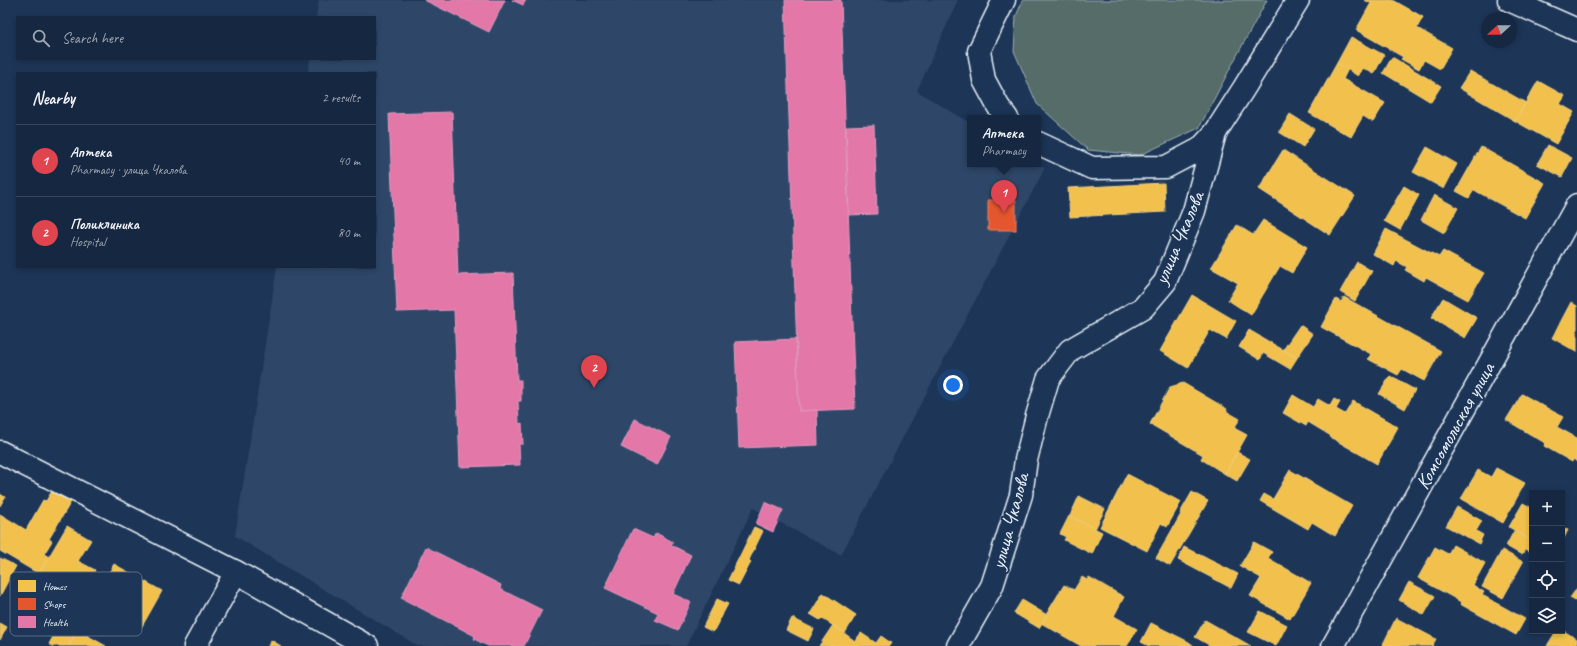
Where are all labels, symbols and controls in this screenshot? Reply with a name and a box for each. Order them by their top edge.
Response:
north arrow [1481,12,1517,48]
search box [16,16,376,60]
icon: search [30,27,52,49]
text: Search here [62,29,123,48]
text: Nearby [32,88,75,109]
text: 2 results [322,90,360,106]
popup [967,115,1041,167]
text: Аптека [982,124,1024,143]
text: Аптека [70,143,112,162]
text: Pharmacy [982,143,1026,159]
text: 1 [42,153,48,169]
text: 40 m [338,153,360,169]
text: Pharmacy · улица Чкалова [70,162,187,178]
pin: 1 [991,180,1017,213]
street label: улица Чкалова [1148,186,1210,289]
text: Поликлиника [70,215,139,234]
text: 2 [42,225,48,241]
text: 80 m [338,225,360,241]
text: Hospital [70,234,106,250]
pin: 2 [581,355,607,388]
street label: Комсомольская улица [1410,357,1501,494]
your location [943,375,963,395]
street label: улица Чкалова [985,469,1035,573]
map controls [1529,490,1565,634]
button: + [1529,490,1565,526]
button: − [1529,526,1565,562]
button: locate [1529,562,1565,598]
legend [10,572,142,636]
text: Homes [43,579,68,593]
text: Shops [43,597,67,611]
button: layers [1529,598,1565,634]
text: Health [43,615,69,629]

